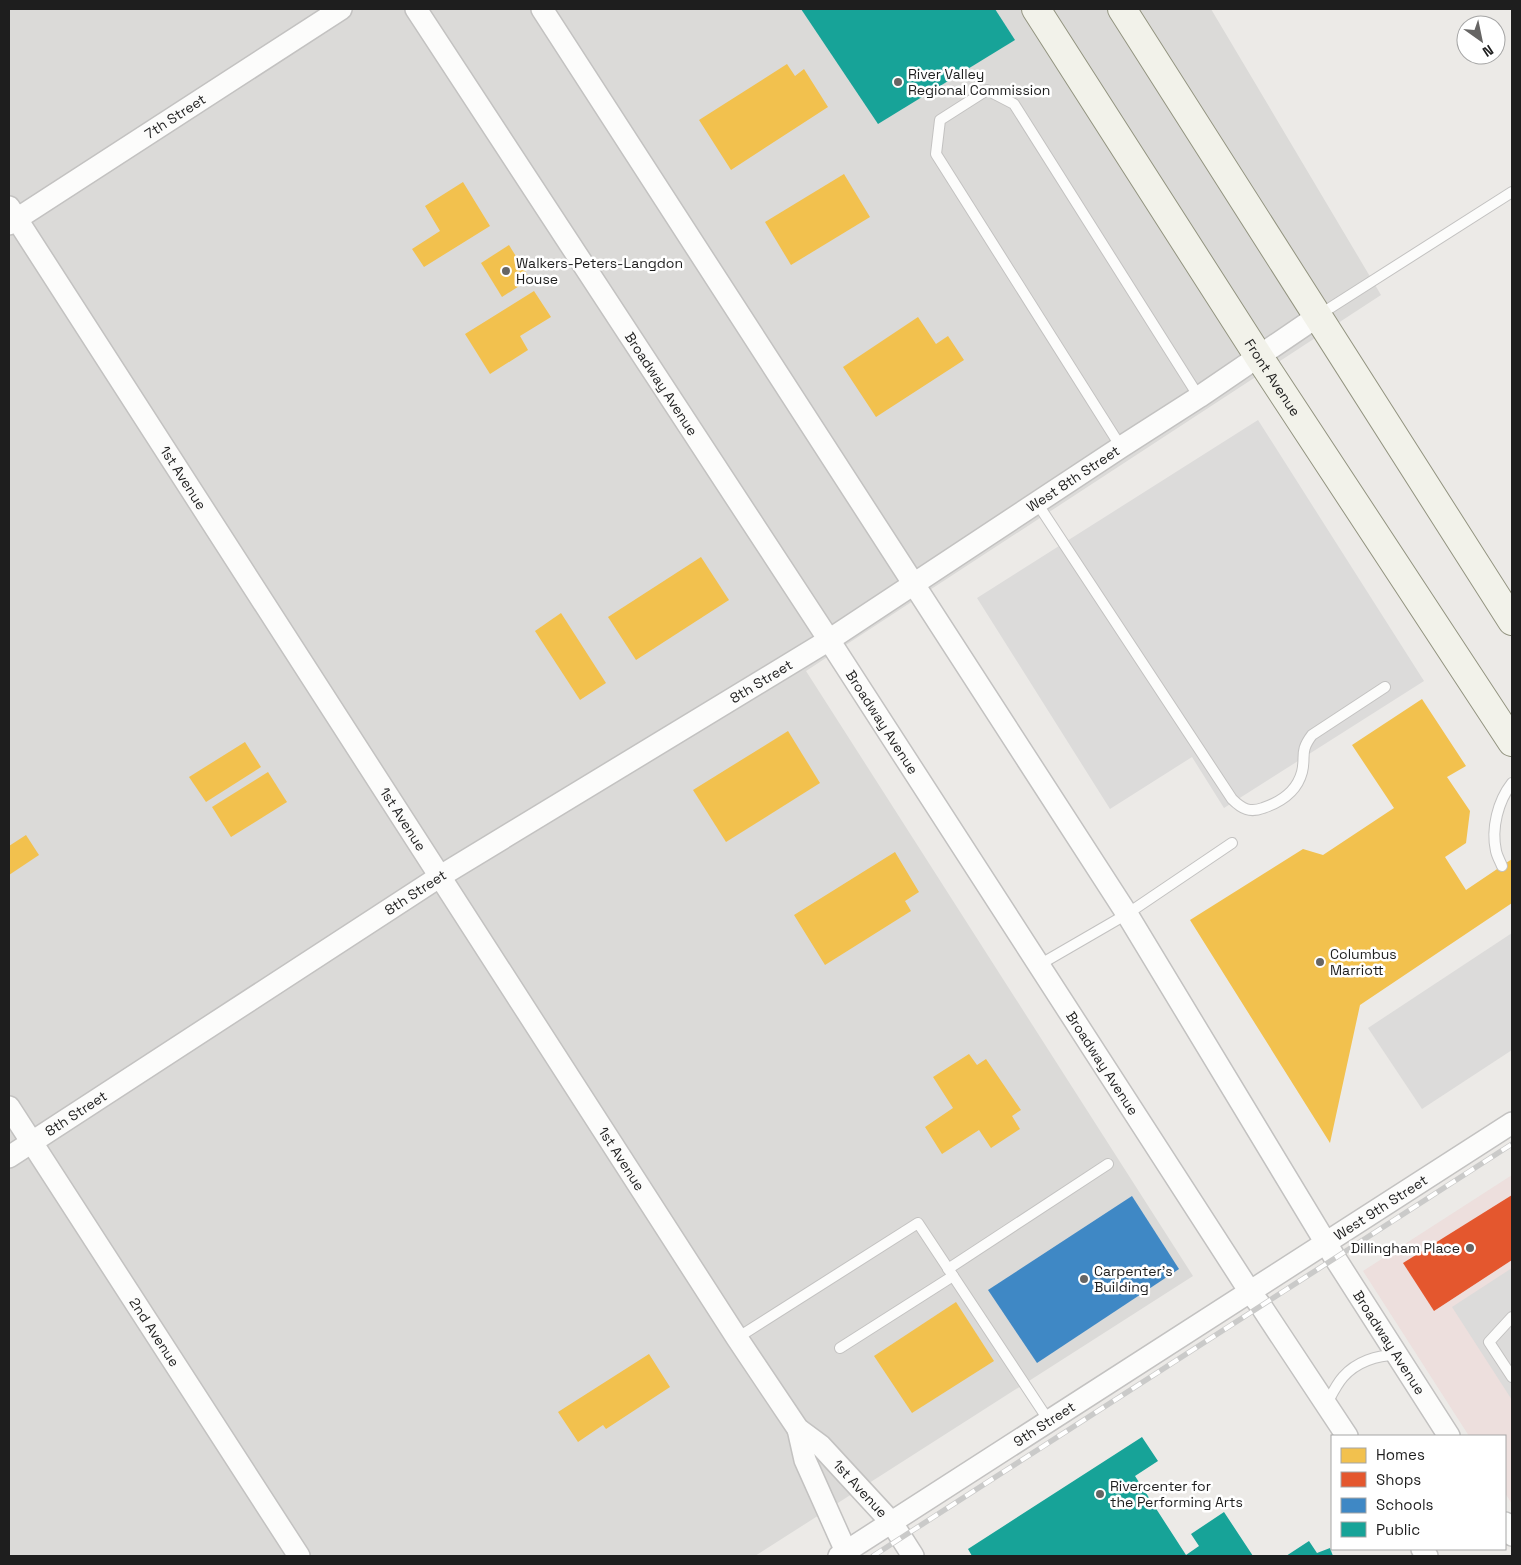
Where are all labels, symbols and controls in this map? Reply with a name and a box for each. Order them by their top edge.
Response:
north arrow [1456,15,1506,65]
text: N [1479,41,1497,61]
place label: River Valley Regional Commission [908,65,1050,99]
marker: River Valley Regional Commission [892,76,904,88]
street label: 7th Street [141,90,209,143]
place label: Walkers-Peters-Langdon House [516,254,683,288]
marker: Walkers-Peters-Langdon House [500,265,512,277]
street label: Broadway Avenue [621,329,702,439]
street label: Front Avenue [1241,335,1305,420]
street label: West 8th Street [1023,441,1123,516]
street label: 1st Avenue [156,442,210,513]
street label: 8th Street [726,655,796,707]
street label: Broadway Avenue [842,667,922,778]
street label: 1st Avenue [376,784,430,854]
street label: 8th Street [381,866,450,919]
place label: Columbus Marriott [1330,945,1397,979]
marker: Columbus Marriott [1314,956,1326,968]
street label: Broadway Avenue [1062,1008,1143,1119]
street label: 8th Street [42,1087,110,1140]
street label: 1st Avenue [595,1124,649,1194]
street label: West 9th Street [1330,1171,1431,1244]
place label: Dillingham Place [1351,1239,1460,1257]
marker: Dillingham Place [1464,1242,1476,1254]
place label: Carpenter's Building [1094,1262,1173,1296]
marker: Carpenter's Building [1078,1273,1090,1285]
street label: Broadway Avenue [1349,1287,1429,1398]
street label: 2nd Avenue [125,1294,183,1370]
street label: 9th Street [1010,1397,1079,1451]
legend [1331,1435,1506,1550]
text: Homes [1376,1445,1425,1464]
street label: 1st Avenue [829,1456,891,1521]
text: Shops [1376,1470,1421,1489]
place label: Rivercenter for the Performing Arts [1110,1477,1243,1511]
marker: Rivercenter for the Performing Arts [1094,1488,1106,1500]
text: Schools [1376,1495,1434,1514]
text: Public [1376,1520,1420,1539]

